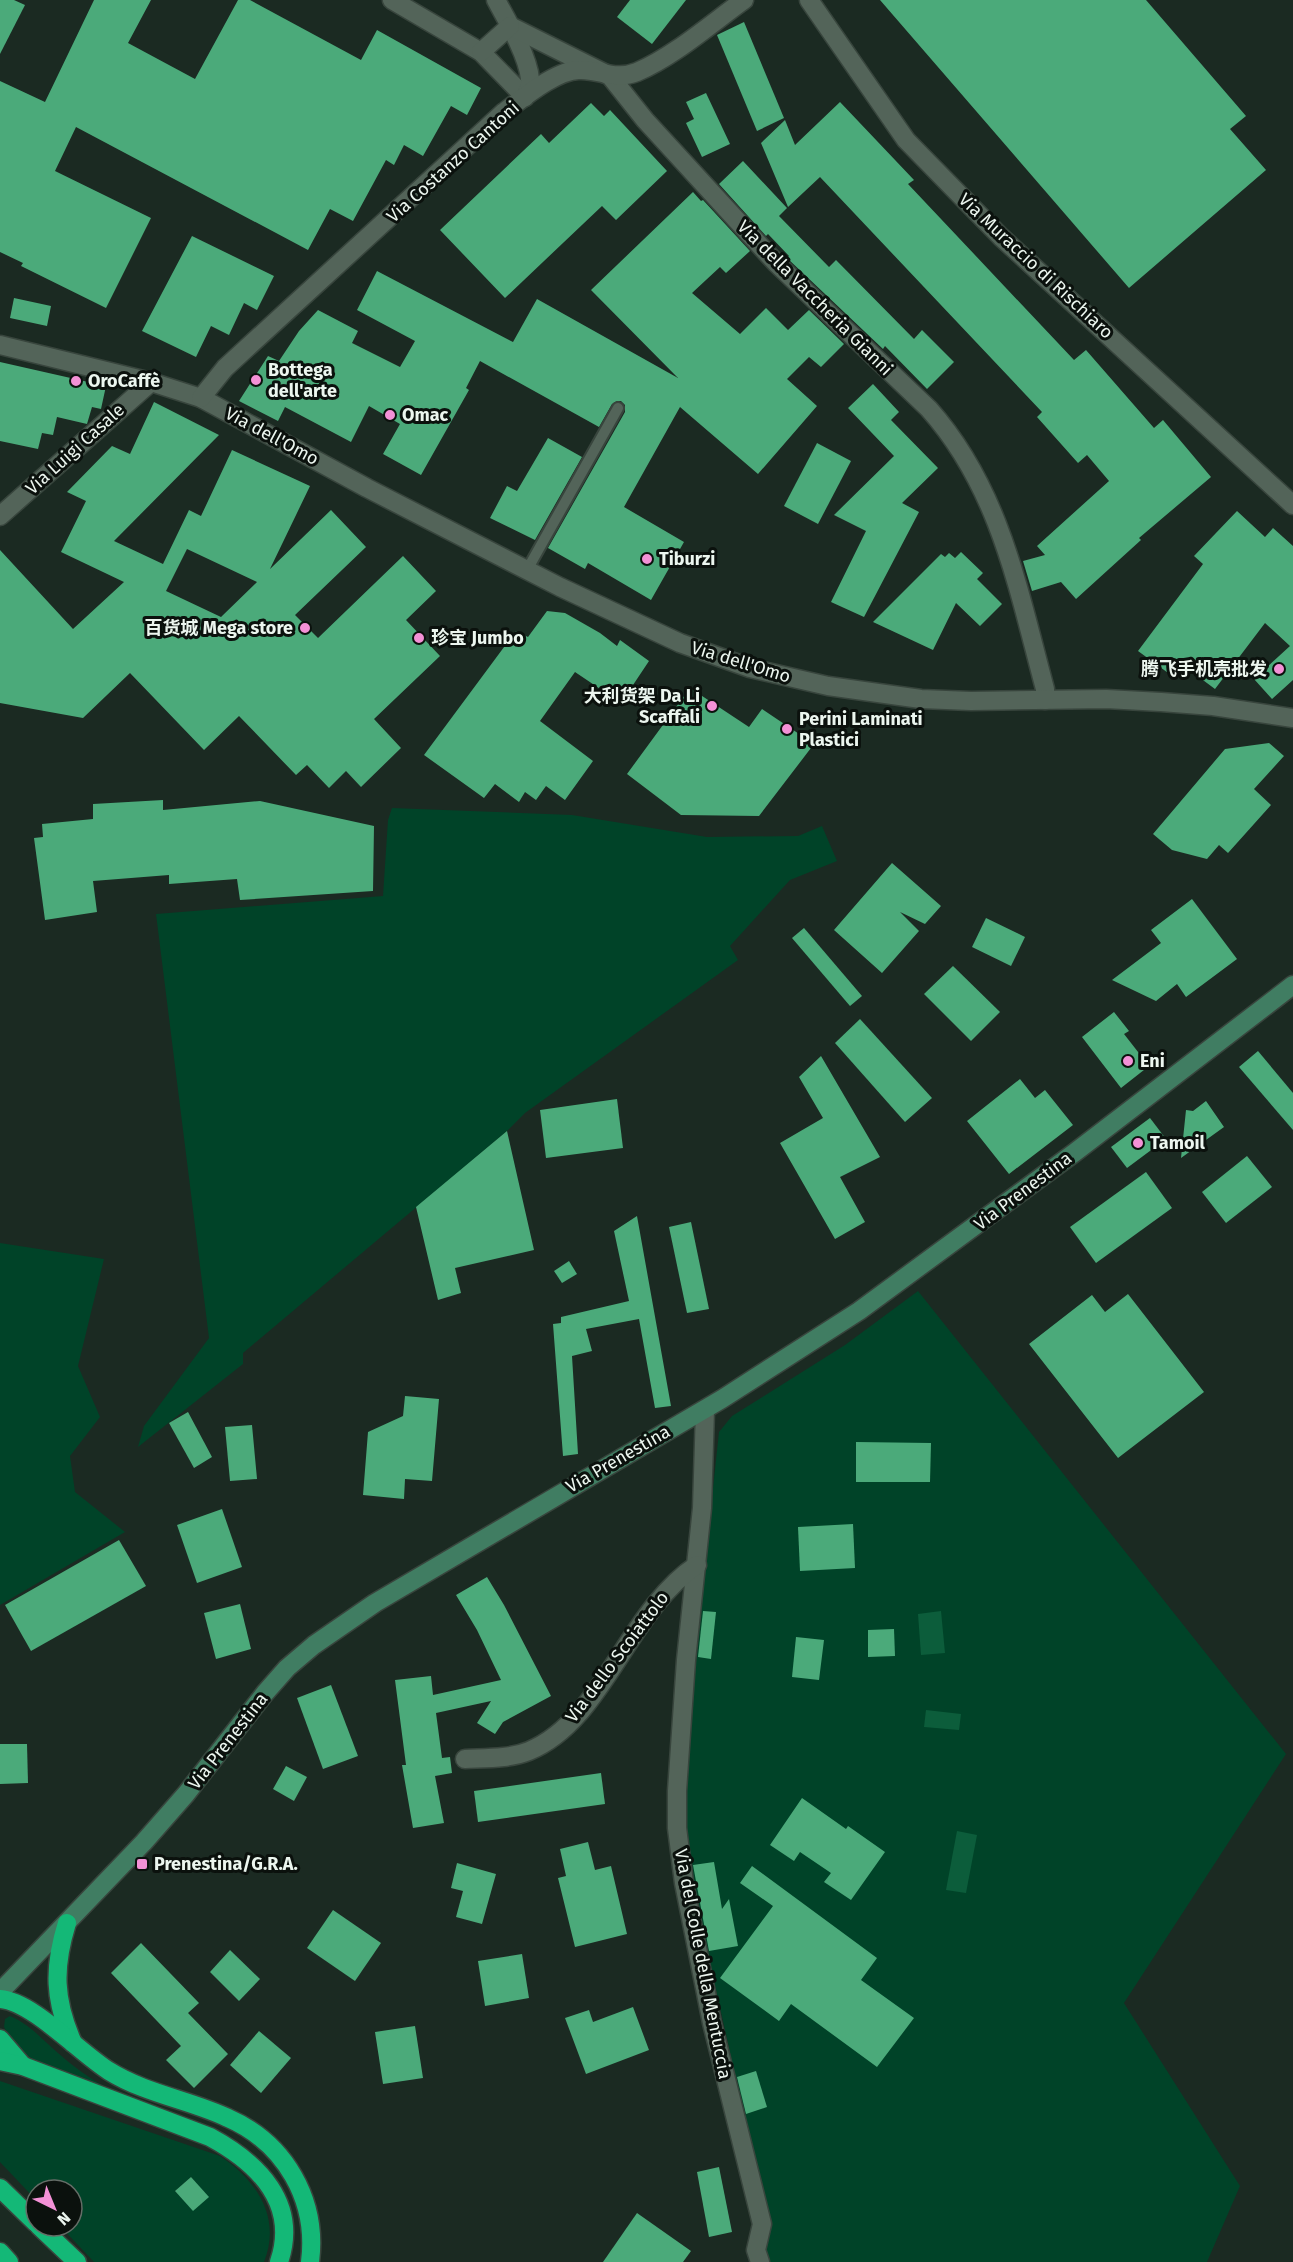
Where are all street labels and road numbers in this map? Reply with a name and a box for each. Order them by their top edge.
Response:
street label: Via Costanzo Cantoni [382,97,524,227]
street label: Via Muraccio di Rischiaro [954,189,1118,343]
street label: Via della Vaccheria Gianni [733,216,897,380]
street label: Via Luigi Casale [21,399,129,499]
street label: Via dell'Omo [221,402,323,470]
street label: Via dell'Omo [689,636,793,688]
street label: Via Prenestina [970,1147,1076,1235]
street label: Via Prenestina [562,1420,674,1498]
street label: Via dello Scoiattolo [561,1587,673,1727]
street label: Via Prenestina [183,1688,273,1794]
street label: Via del Colle della Mentuccia [670,1847,736,2081]

